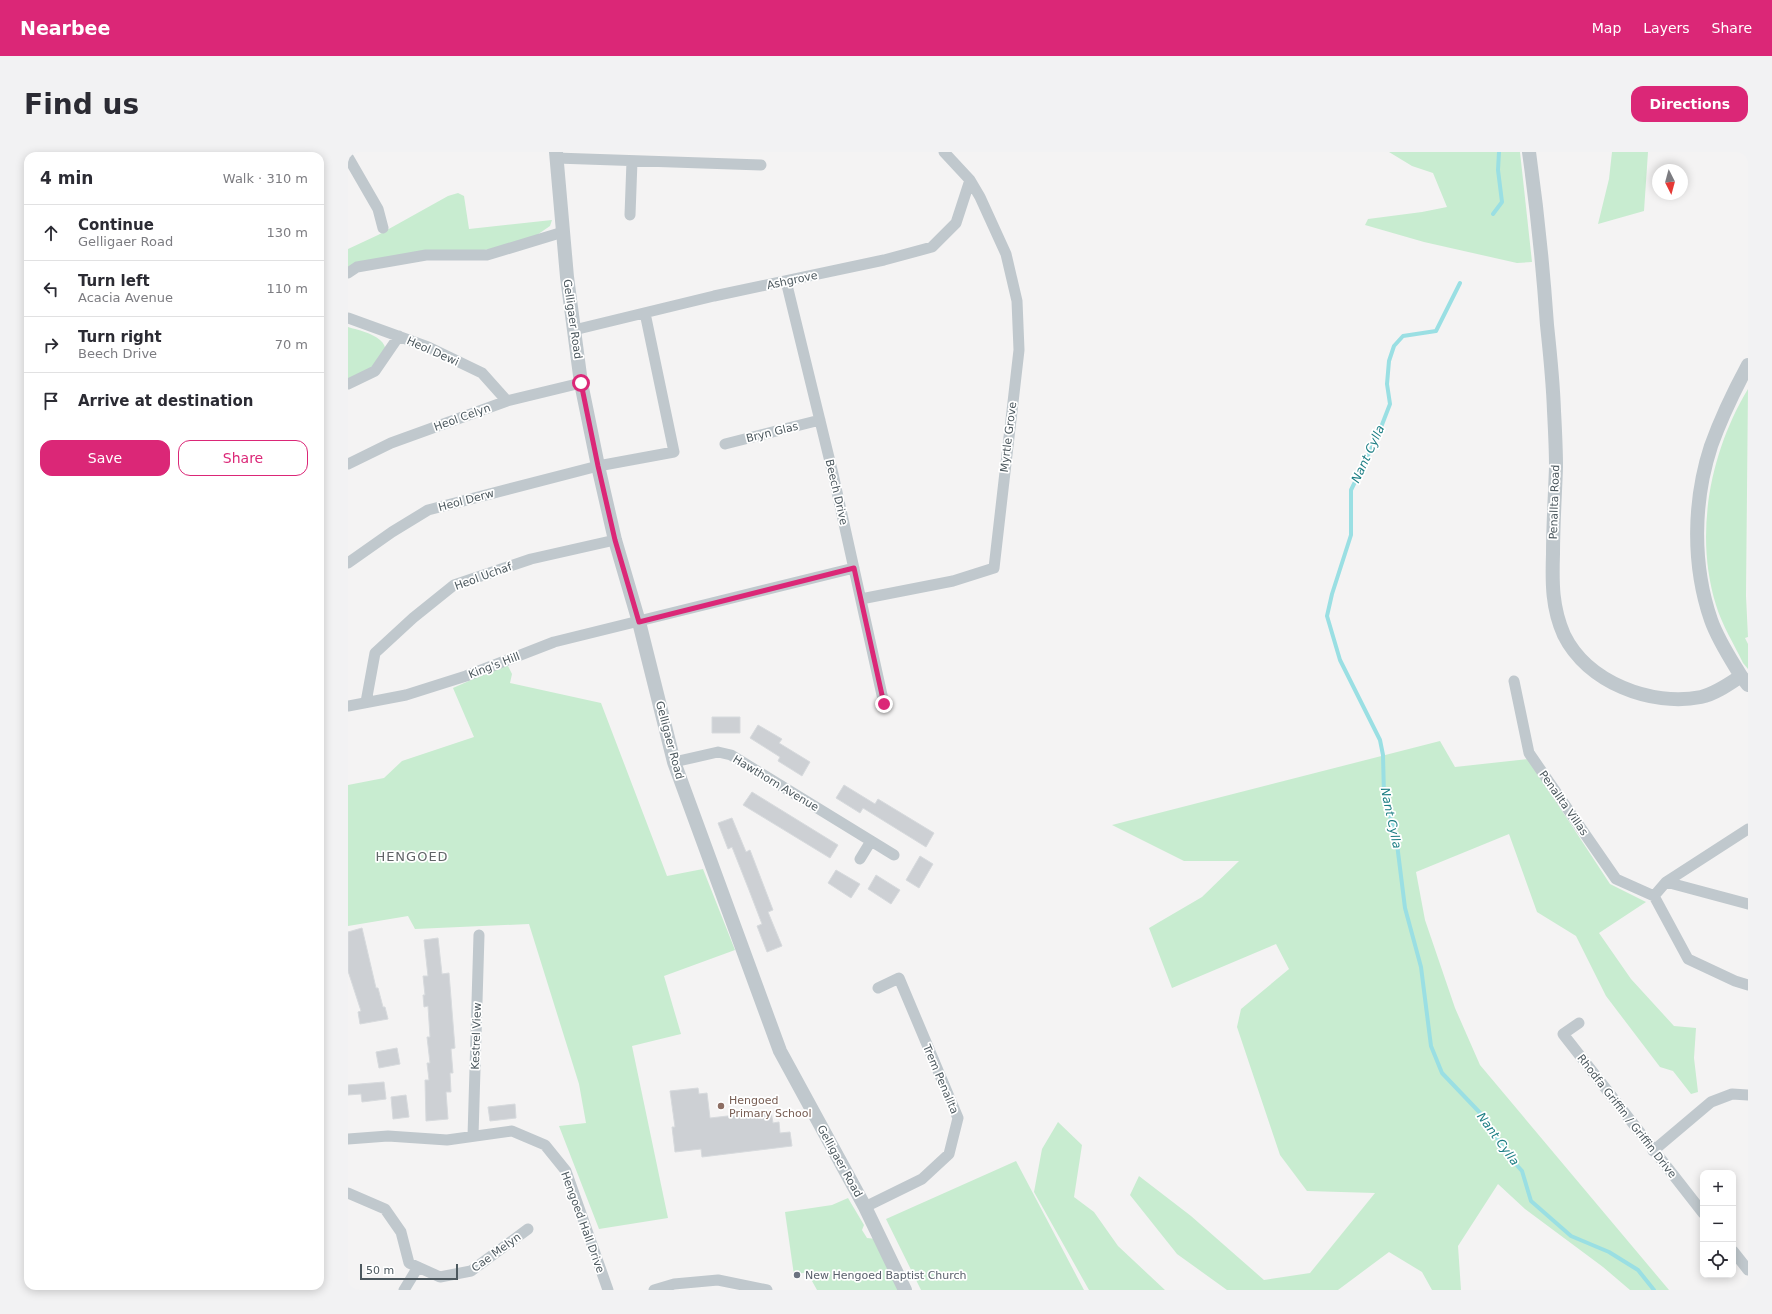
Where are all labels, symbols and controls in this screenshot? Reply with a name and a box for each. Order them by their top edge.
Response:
text: Nearbee [20,17,110,39]
text: Map [1592,20,1621,36]
text: Layers [1643,20,1690,36]
text: Share [1712,20,1752,36]
button: Directions [1631,86,1748,122]
text: Find us [24,88,139,121]
north arrow [1652,164,1688,200]
text: 4 min [40,168,93,188]
text: Walk · 310 m [223,171,308,186]
text: Continue [78,216,154,234]
icon: ahead [40,222,62,244]
text: 130 m [266,225,308,240]
text: Gelligaer Road [78,234,173,249]
street label: Ashgrove [766,269,819,292]
text: Turn left [78,272,150,290]
icon: left [40,278,62,300]
street label: Gelligaer Road [560,278,585,360]
text: 110 m [266,281,308,296]
text: Acacia Avenue [78,290,173,305]
text: Turn right [78,328,162,346]
icon: right [40,334,62,356]
street label: Heol Dewi [405,334,461,369]
text: 70 m [275,337,308,352]
text: Beech Drive [78,346,157,361]
route start [572,374,590,392]
icon: arrive [40,390,62,412]
text: Arrive at destination [78,392,253,410]
street label: Heol Celyn [432,401,492,434]
street label: Myrtle Grove [998,401,1019,473]
street label: Bryn Glas [745,420,800,445]
water label: Nant Cylla [1349,423,1387,485]
button: Save [40,440,170,476]
button: Share [178,440,308,476]
street label: Beech Drive [823,458,850,526]
street label: Penallta Road [1547,464,1562,540]
street label: Heol Derw [437,487,495,514]
street label: Heol Uchaf [453,560,515,593]
street label: King's Hill [467,650,522,681]
route end [875,695,893,713]
street label: Gelligaer Road [653,700,686,781]
street label: Hawthorn Avenue [731,753,821,814]
street label: Penallta Villas [1536,768,1591,838]
water label: Nant Cylla [1378,786,1404,850]
district label: HENGOED [375,849,449,864]
street label: Kestrel View [469,1002,484,1070]
street label: Trem Penallta [920,1042,961,1116]
street label: Rhodfa Griffin / Griffin Drive [1574,1052,1679,1181]
place label: Hengoed Primary School [729,1094,812,1120]
marker: Hengoed Primary School [716,1101,726,1111]
water label: Nant Cylla [1474,1110,1522,1168]
street label: Gelligaer Road [814,1123,865,1200]
street label: Hengoed Hall Drive [558,1170,607,1275]
map controls [1700,1170,1736,1278]
button: + [1700,1170,1736,1206]
button: − [1700,1206,1736,1242]
street label: Cae Melyn [469,1230,523,1275]
button: locate [1700,1242,1736,1278]
scale bar [360,1262,458,1281]
text: 50 m [366,1264,394,1277]
place label: New Hengoed Baptist Church [805,1269,967,1282]
marker: New Hengoed Baptist Church [792,1270,802,1280]

